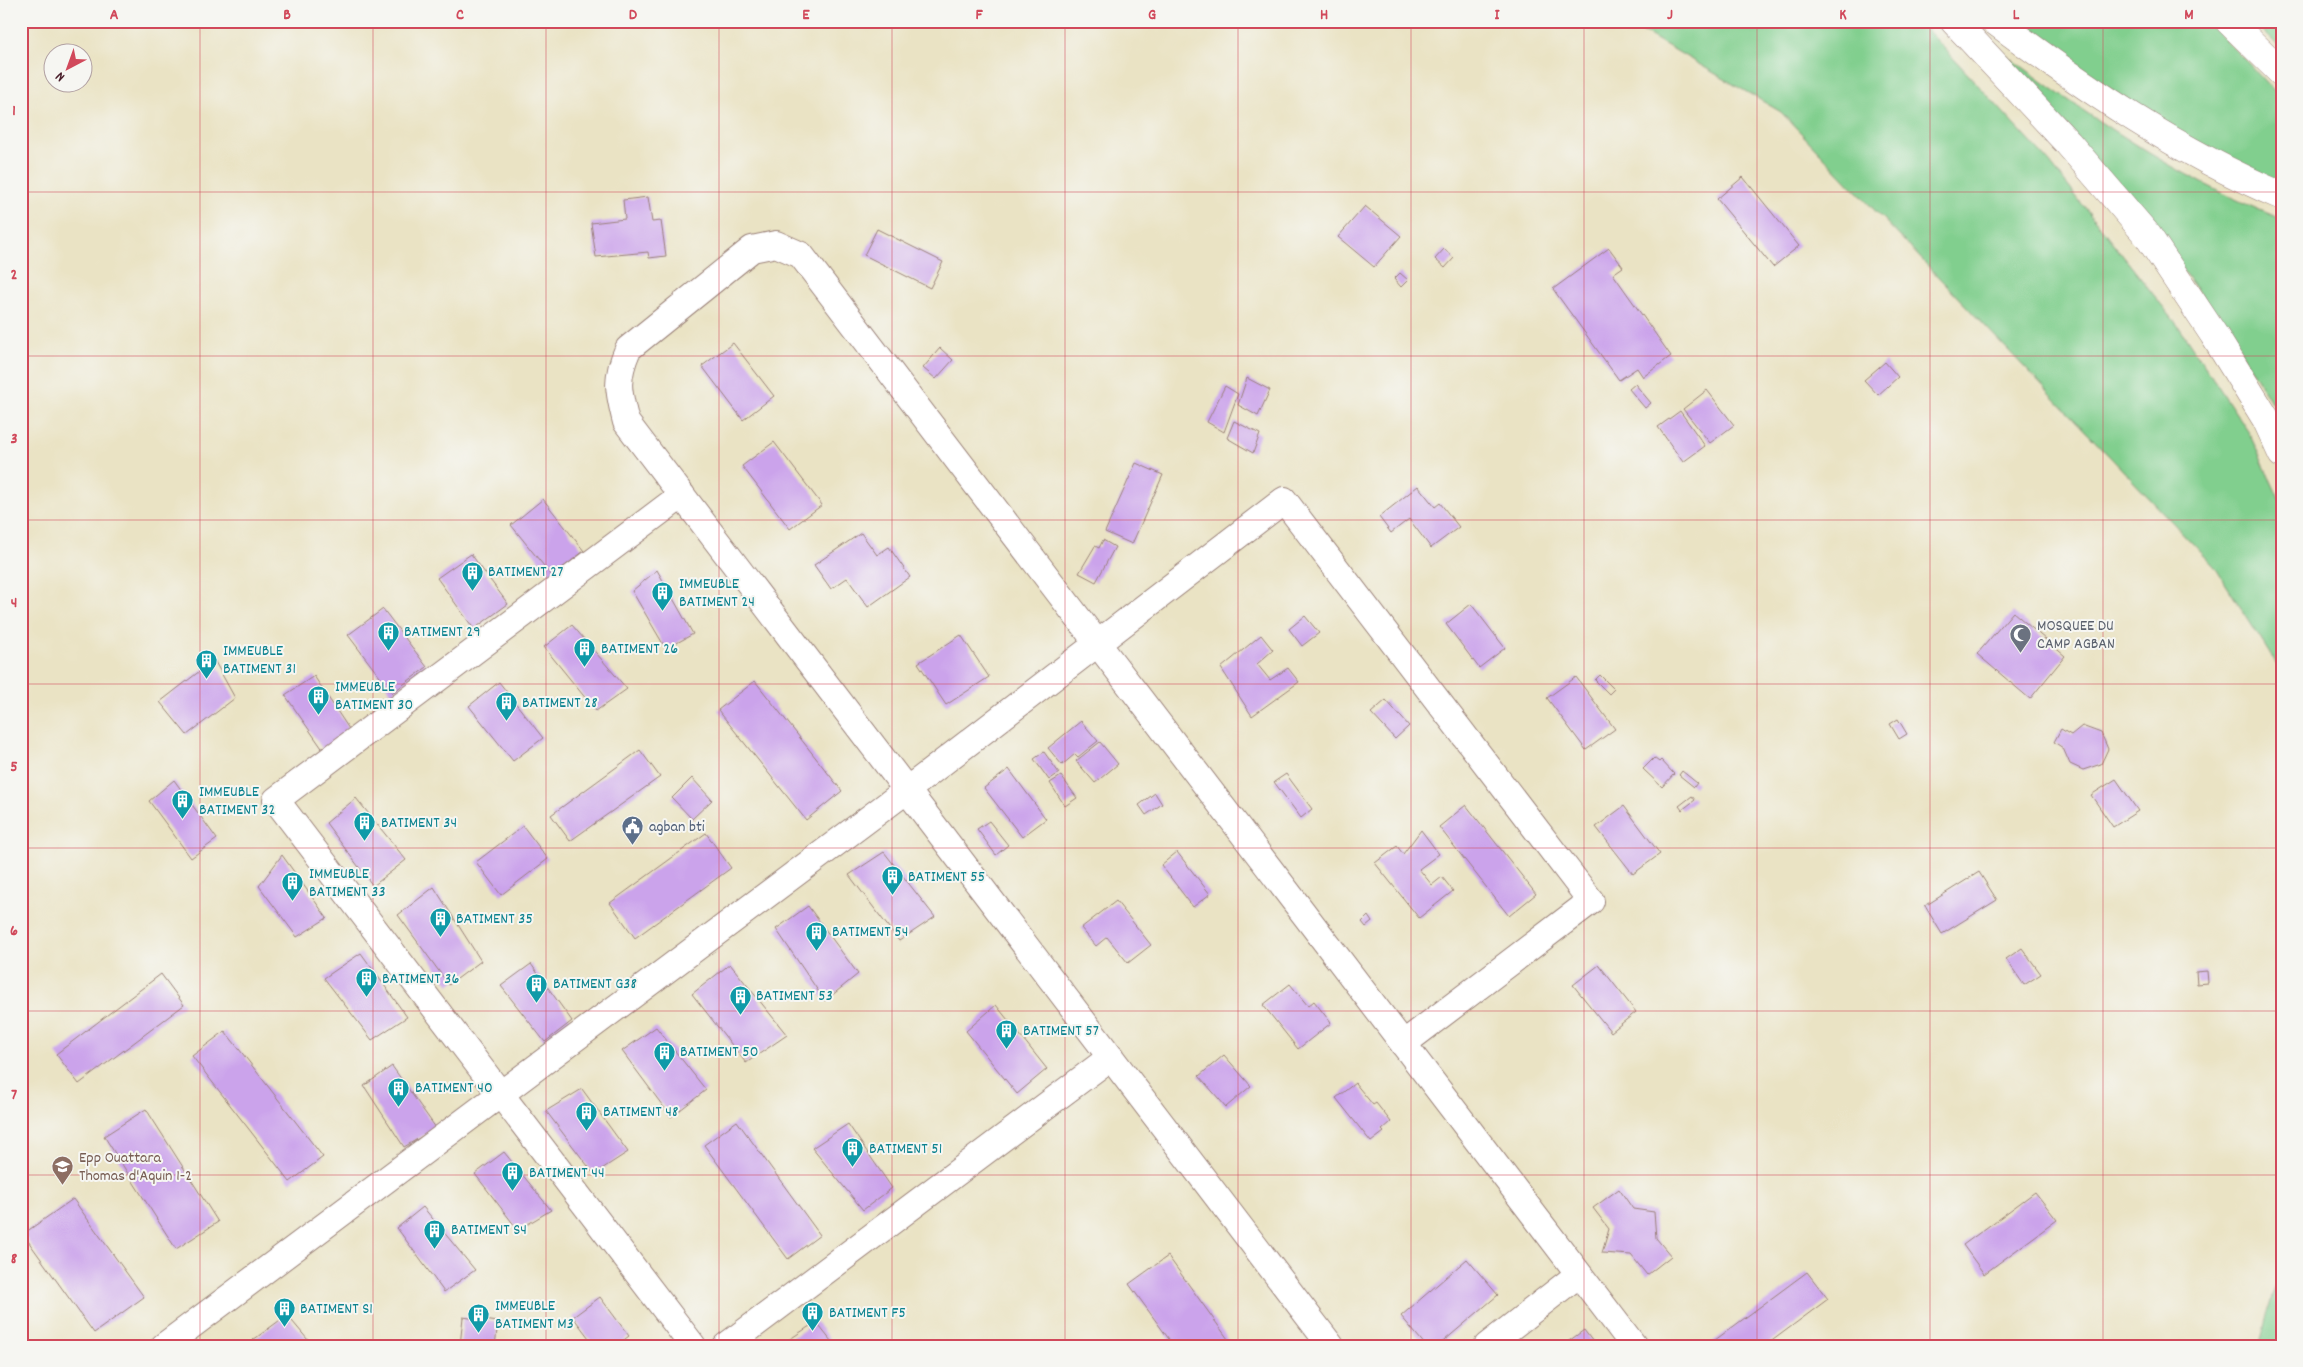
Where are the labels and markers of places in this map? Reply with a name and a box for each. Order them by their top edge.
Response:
building icon: BATIMENT 27 [460,560,484,591]
place label: BATIMENT 27 [488,561,563,584]
place label: IMMEUBLE BATIMENT 24 [679,573,755,614]
building icon: IMMEUBLE BATIMENT 24 [651,581,675,612]
place label: MOSQUEE DU CAMP AGBAN [2037,615,2115,656]
building icon: BATIMENT 29 [376,620,400,651]
place label: BATIMENT 29 [404,621,481,644]
mosque icon: MOSQUEE DU CAMP AGBAN [2009,623,2033,654]
building icon: BATIMENT 26 [573,637,597,668]
place label: BATIMENT 26 [601,638,678,661]
place label: IMMEUBLE BATIMENT 31 [223,640,296,681]
building icon: IMMEUBLE BATIMENT 31 [195,648,219,679]
place label: IMMEUBLE BATIMENT 30 [335,676,413,717]
building icon: IMMEUBLE BATIMENT 30 [307,684,331,715]
building icon: BATIMENT 28 [494,691,518,722]
place label: BATIMENT 28 [522,692,598,715]
place label: IMMEUBLE BATIMENT 32 [199,781,275,822]
building icon: IMMEUBLE BATIMENT 32 [171,789,195,820]
building icon: BATIMENT 34 [353,811,377,842]
place label: BATIMENT 34 [381,812,457,835]
public building icon: agban bti [621,815,645,846]
place label: agban bti [649,816,705,839]
place label: IMMEUBLE BATIMENT 33 [309,863,386,904]
building icon: BATIMENT 55 [880,865,904,896]
place label: BATIMENT 55 [908,866,985,889]
building icon: IMMEUBLE BATIMENT 33 [281,871,305,902]
building icon: BATIMENT 35 [428,907,452,938]
place label: BATIMENT 35 [456,908,533,931]
building icon: BATIMENT 54 [804,920,828,951]
place label: BATIMENT 54 [832,921,908,944]
building icon: BATIMENT 36 [354,967,378,998]
place label: BATIMENT 36 [382,968,459,991]
building icon: BATIMENT G38 [525,972,549,1003]
place label: BATIMENT G38 [553,973,637,996]
building icon: BATIMENT 53 [728,984,752,1015]
place label: BATIMENT 53 [756,985,833,1008]
building icon: BATIMENT 57 [995,1019,1019,1050]
place label: BATIMENT 57 [1023,1020,1099,1043]
building icon: BATIMENT 50 [652,1040,676,1071]
place label: BATIMENT 50 [680,1041,758,1064]
building icon: BATIMENT 40 [387,1076,411,1107]
place label: BATIMENT 40 [415,1077,493,1100]
building icon: BATIMENT 48 [575,1100,599,1131]
place label: BATIMENT 48 [603,1101,678,1124]
building icon: BATIMENT 51 [841,1137,865,1168]
place label: BATIMENT 51 [869,1138,942,1161]
place label: Epp Ouattara Thomas d'Aquin 1-2 [79,1147,192,1188]
school or university icon: Epp Ouattara Thomas d'Aquin 1-2 [51,1155,75,1186]
building icon: BATIMENT 44 [501,1161,525,1192]
place label: BATIMENT 44 [529,1162,605,1185]
building icon: BATIMENT S4 [423,1218,447,1249]
place label: BATIMENT S4 [451,1219,527,1242]
place label: IMMEUBLE BATIMENT M3 [495,1295,574,1336]
building icon: BATIMENT S1 [272,1297,296,1328]
place label: BATIMENT S1 [300,1298,373,1321]
building icon: BATIMENT F5 [801,1301,825,1332]
place label: BATIMENT F5 [829,1302,906,1325]
building icon: IMMEUBLE BATIMENT M3 [467,1303,491,1334]

